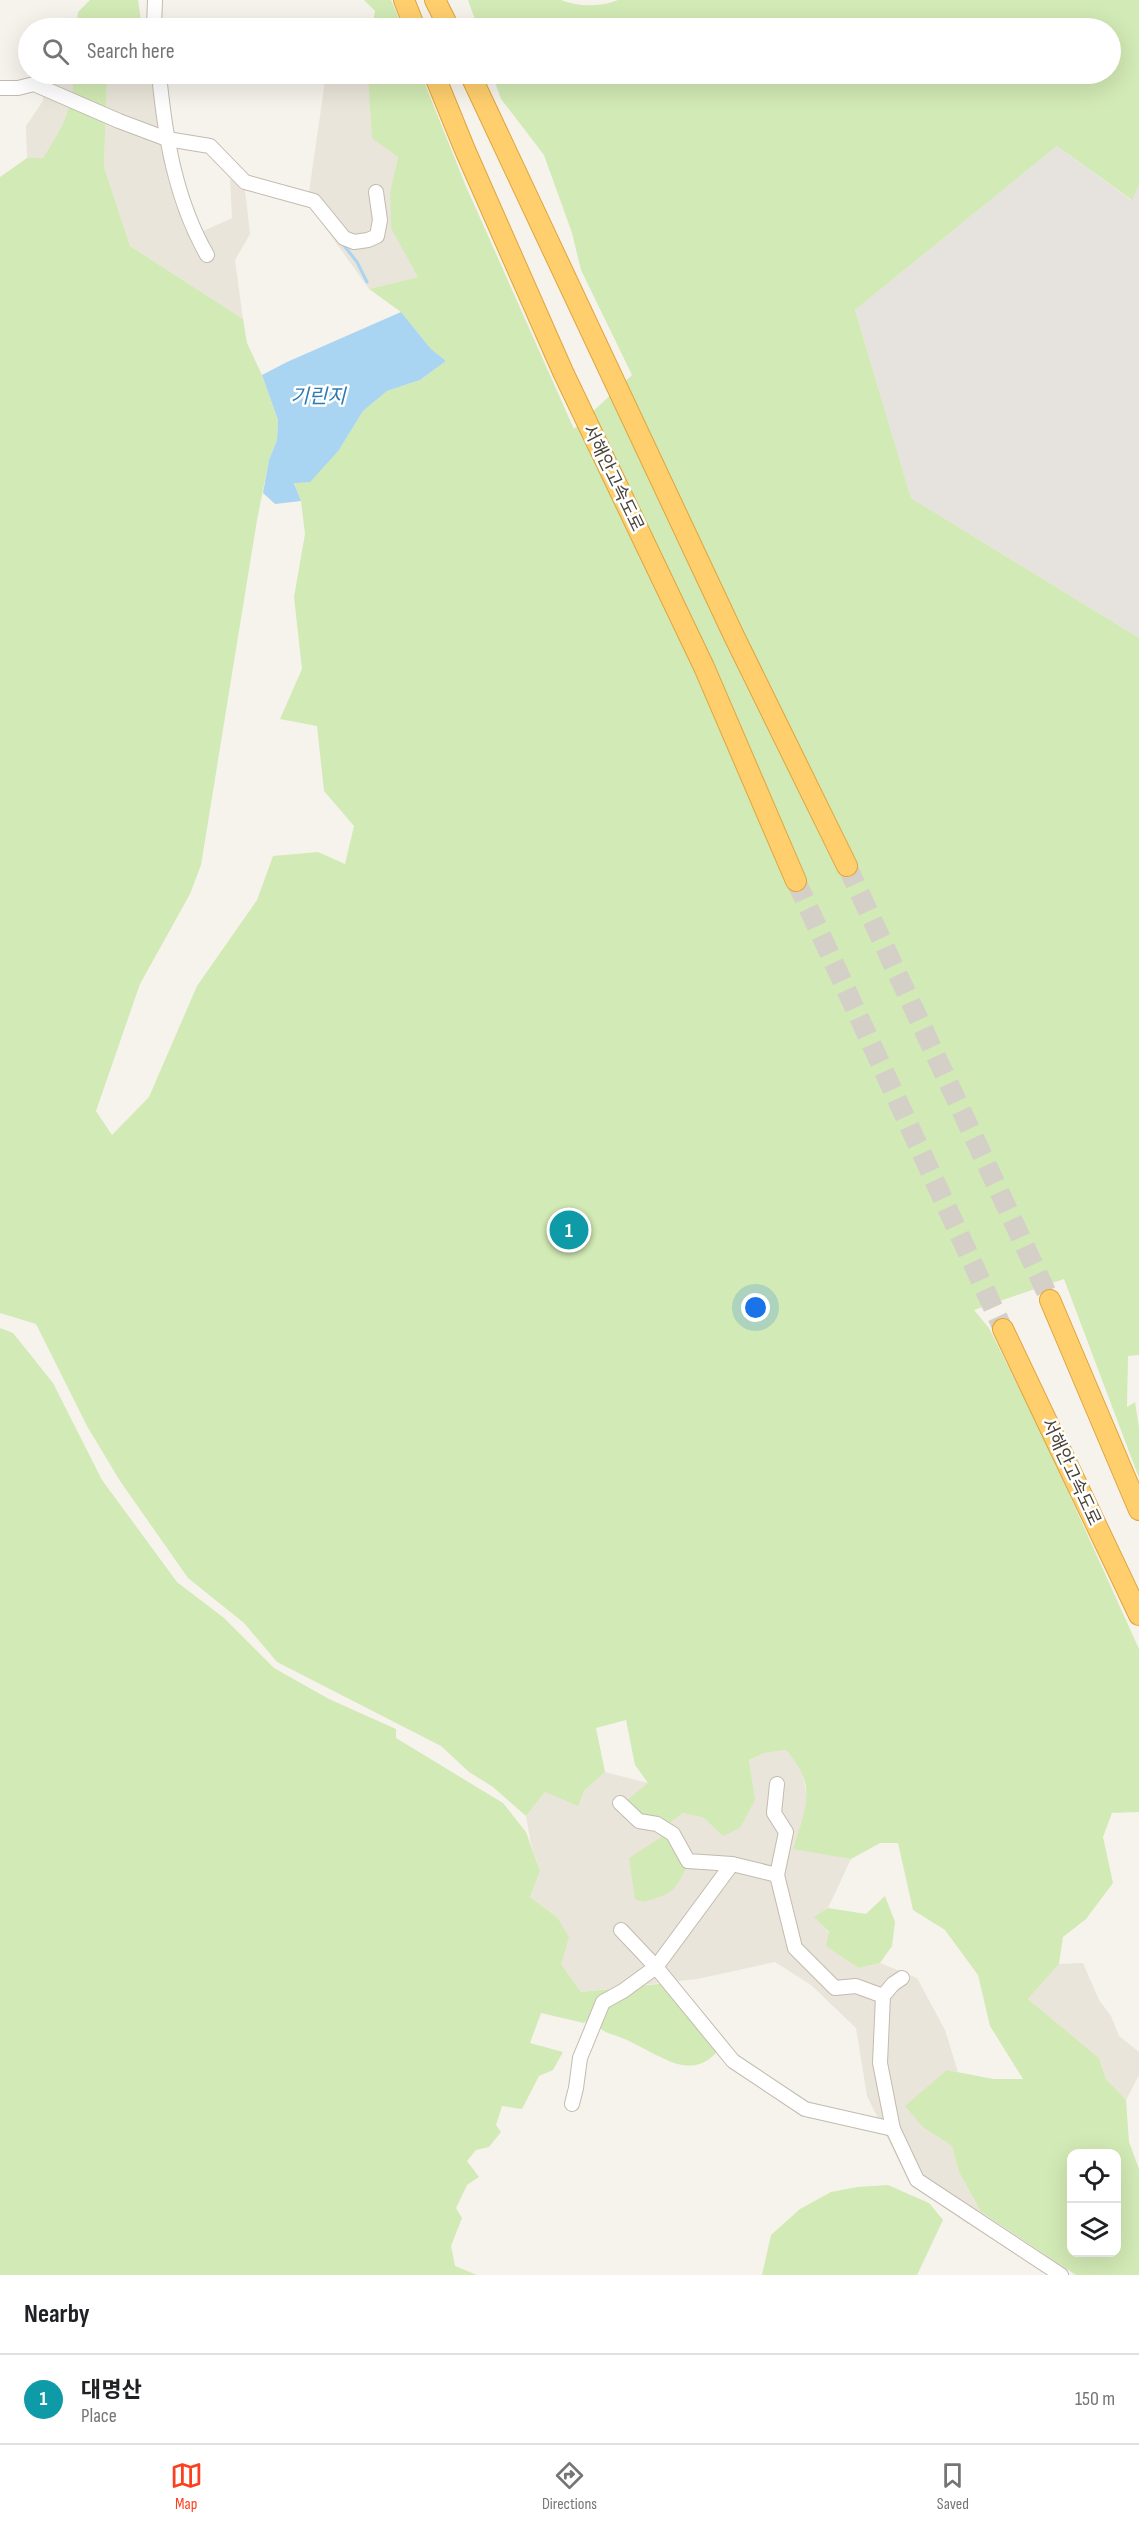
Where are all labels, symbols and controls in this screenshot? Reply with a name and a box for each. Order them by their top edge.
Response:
search box [18,18,1121,84]
icon: search [39,35,72,68]
text: Search here [87,38,174,65]
water label: 기린지 [290,385,347,409]
street label: 서해안고속도로 [578,421,648,535]
pin: 1 [550,1208,588,1252]
your location [741,1293,770,1322]
street label: 서해안고속도로 [1037,1415,1105,1529]
map controls [1067,2149,1121,2257]
button: locate [1067,2149,1121,2203]
button: layers [1067,2203,1121,2257]
text: Nearby [24,2299,90,2330]
text: 대명산 [81,2377,142,2404]
text: 1 [40,2387,47,2411]
text: 150 m [1075,2387,1115,2411]
text: Place [81,2404,117,2428]
tab: Map [170,2459,203,2514]
tab: Directions [542,2459,597,2514]
tab: Saved [936,2459,969,2514]

